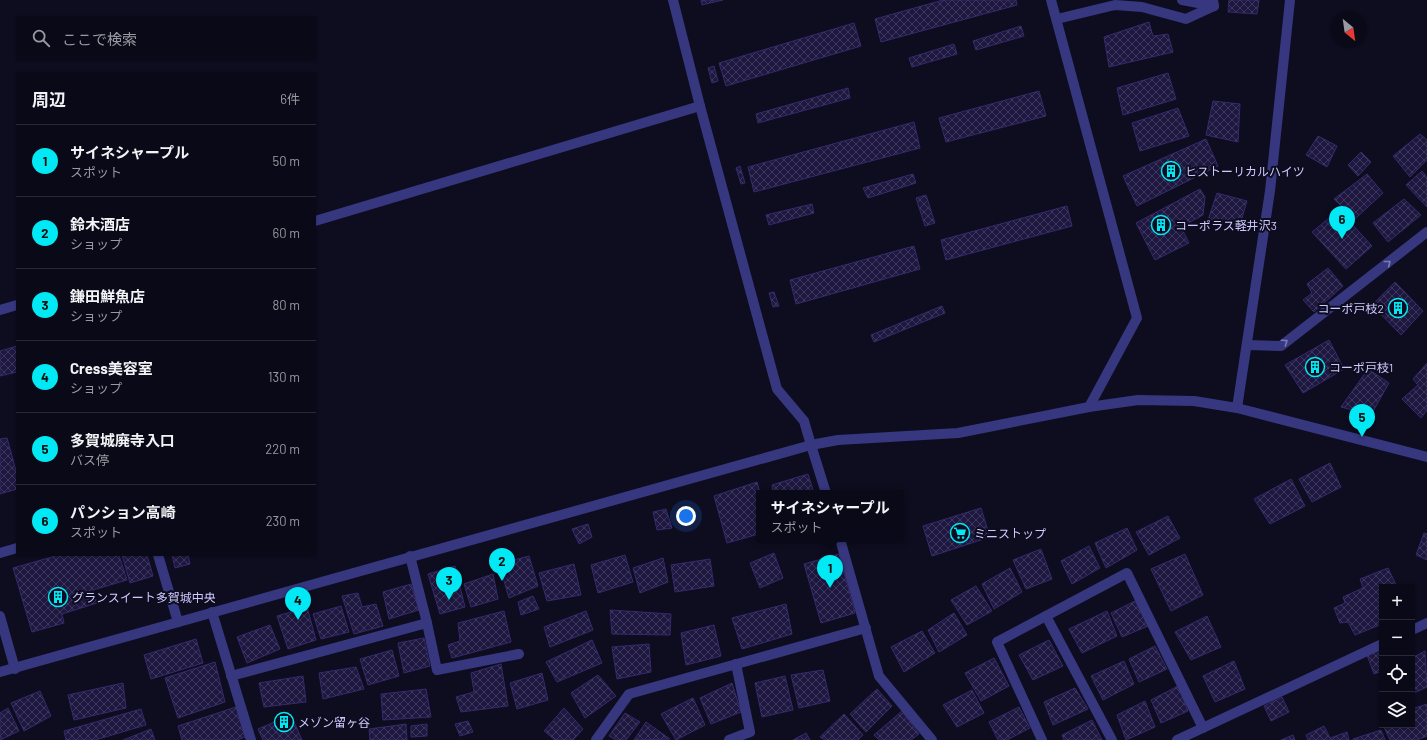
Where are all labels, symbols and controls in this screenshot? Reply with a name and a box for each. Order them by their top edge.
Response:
north arrow [1331,12,1367,48]
search box [16,16,316,60]
icon: search [30,27,52,49]
text: ここで検索 [62,30,137,48]
text: 周辺 [32,89,66,109]
text: 6件 [280,91,300,107]
text: サイネシャープル [70,143,189,161]
text: 1 [43,153,47,169]
text: 50 m [273,153,300,169]
building icon: ヒストーリカルハイツ [1160,160,1182,182]
text: スポット [70,164,122,180]
place label: ヒストーリカルハイツ [1185,164,1305,178]
pin: 6 [1329,206,1355,239]
building icon: コーポラス軽井沢3 [1150,214,1172,236]
text: 鈴木酒店 [70,215,130,233]
place label: コーポラス軽井沢3 [1175,218,1277,232]
text: 2 [41,225,49,241]
text: 60 m [273,225,300,241]
text: ショップ [70,236,122,252]
one-way arrow [1383,260,1390,267]
text: 鎌田鮮魚店 [70,287,145,305]
text: 3 [41,297,49,313]
text: 80 m [273,297,300,313]
building icon: コーポ戸枝2 [1387,297,1409,319]
place label: コーポ戸枝2 [1318,301,1384,315]
text: ショップ [70,308,122,324]
one-way arrow [1281,340,1288,347]
building icon: コーポ戸枝1 [1304,356,1326,378]
text: Cress美容室 [70,359,153,377]
place label: コーポ戸枝1 [1329,360,1393,374]
text: 4 [41,369,49,385]
text: 130 m [268,369,300,385]
text: ショップ [70,380,122,396]
pin: 5 [1349,404,1375,437]
text: 多賀城廃寺入口 [70,431,175,449]
text: 5 [41,441,49,457]
text: 220 m [265,441,300,457]
text: バス停 [70,452,109,468]
popup [756,490,904,542]
text: サイネシャープル [770,498,890,516]
text: パンション高崎 [70,503,176,521]
your location [676,506,696,526]
text: 6 [42,513,48,529]
text: 230 m [266,513,300,529]
text: スポット [770,519,822,535]
supermarket icon: ミニストップ [949,522,971,544]
text: スポット [70,524,122,540]
place label: ミニストップ [974,526,1046,540]
pin: 2 [489,548,515,581]
pin: 1 [817,555,843,588]
pin: 3 [436,567,462,600]
map controls [1379,584,1415,728]
button: + [1379,584,1415,620]
building icon: グランスイート多賀城中央 [47,586,69,608]
pin: 4 [285,587,311,620]
place label: グランスイート多賀城中央 [72,590,216,604]
button: − [1379,620,1415,656]
button: locate [1379,656,1415,692]
button: layers [1379,692,1415,728]
building icon: メゾン留ヶ谷 [273,711,295,733]
place label: メゾン留ヶ谷 [298,715,370,729]

